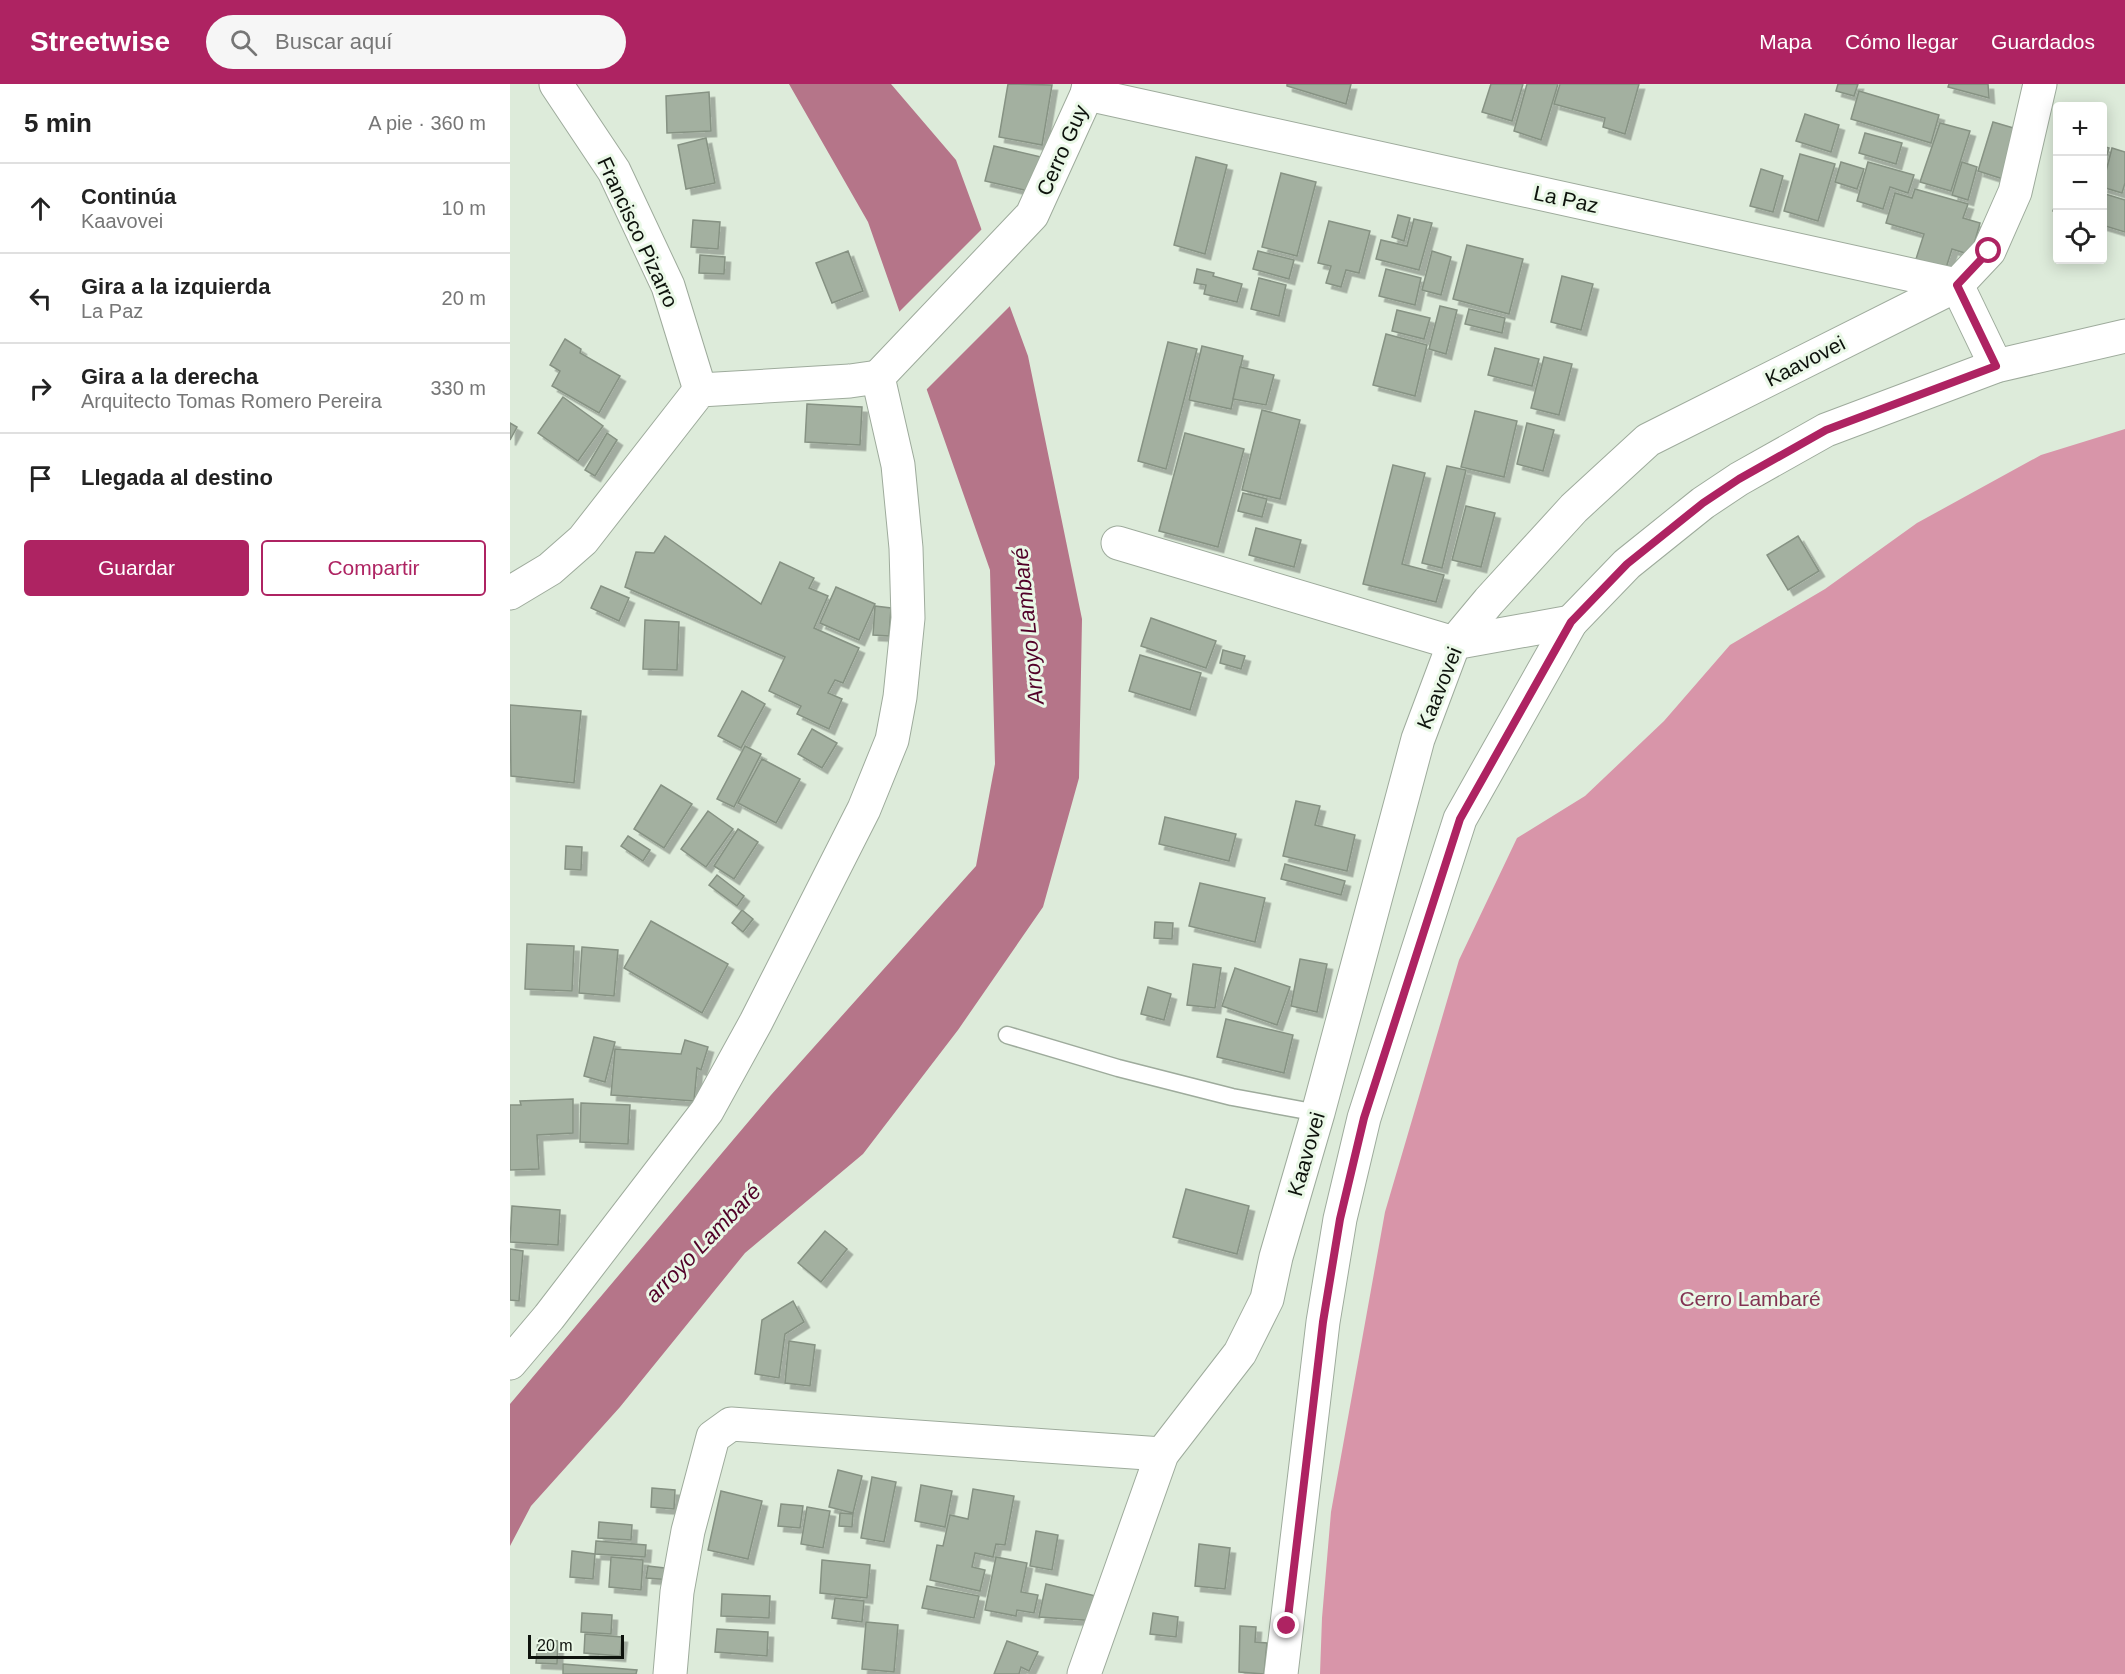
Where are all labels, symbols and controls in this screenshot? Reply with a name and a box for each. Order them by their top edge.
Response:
search box [206,15,626,69]
text: Streetwise [30,26,170,57]
icon: search [227,26,260,59]
text: Buscar aquí [275,29,392,54]
text: Mapa [1759,30,1812,53]
text: Cómo llegar [1845,30,1958,53]
text: Guardados [1991,30,2095,53]
street label: Cerro Guy [1032,101,1092,199]
map controls [2053,102,2107,264]
button: + [2053,102,2107,156]
text: 5 min [24,108,92,138]
text: A pie · 360 m [368,112,486,134]
street label: Francisco Pizarro [593,153,683,311]
button: − [2053,156,2107,210]
street label: La Paz [1532,181,1600,217]
text: Continúa [81,184,176,209]
icon: ahead [24,192,57,225]
text: 10 m [442,197,486,219]
text: Kaavovei [81,210,163,232]
button: locate [2053,210,2107,264]
route start [1975,237,2001,263]
text: Gira a la izquierda [81,274,271,299]
icon: left [24,282,57,315]
text: 20 m [442,287,486,309]
text: La Paz [81,300,143,322]
street label: Kaavovei [1761,331,1849,391]
text: Gira a la derecha [81,364,258,389]
icon: right [24,372,57,405]
text: 330 m [430,377,486,399]
text: Arquitecto Tomas Romero Pereira [81,390,382,412]
icon: arrive [24,462,57,495]
text: Llegada al destino [81,465,273,490]
button: Guardar [24,540,249,596]
button: Compartir [261,540,486,596]
water label: Arroyo Lambaré [1007,546,1049,708]
street label: Kaavovei [1412,644,1466,732]
street label: Kaavovei [1283,1109,1329,1199]
water label: arroyo Lambaré [640,1178,766,1308]
park label: Cerro Lambaré [1679,1287,1821,1310]
route end [1273,1612,1299,1638]
scale bar [528,1632,624,1660]
text: 20 m [537,1637,573,1654]

